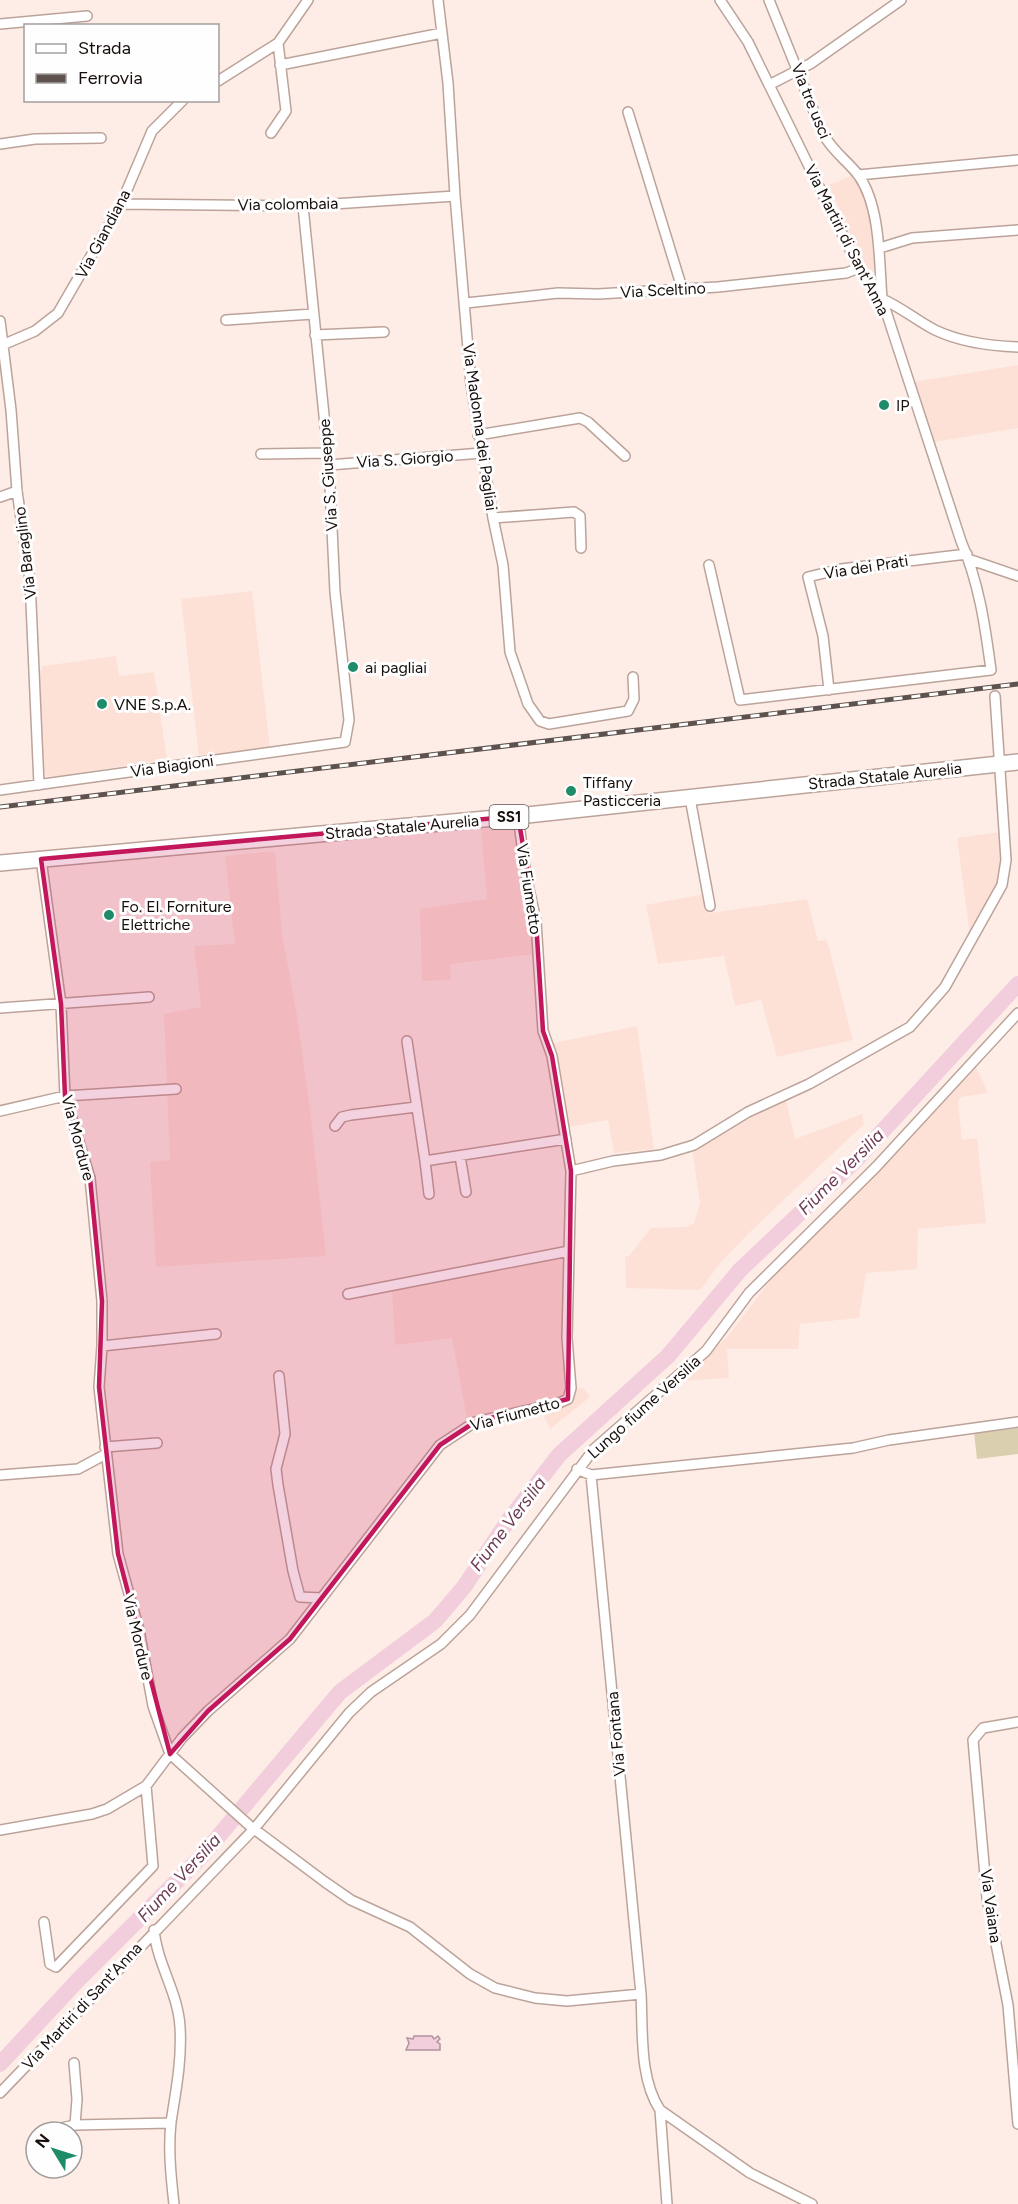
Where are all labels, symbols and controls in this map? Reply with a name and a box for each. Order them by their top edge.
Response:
legend [24,24,219,102]
text: Strada [78,37,131,59]
street label: Via tre usci [787,60,835,142]
text: Ferrovia [78,67,143,89]
street label: Via Martiri di Sant'Anna [801,161,893,319]
street label: Via Giandiana [72,186,134,282]
street label: Via colombaia [237,194,339,214]
street label: Via Sceltino [620,278,706,302]
street label: Via Madonna dei Pagliai [459,342,501,512]
place label: IP [896,396,910,415]
marker: IP [877,398,891,412]
street label: Via S. Giuseppe [315,418,341,532]
street label: Via S. Giorgio [356,446,454,472]
street label: Via Baraglino [10,506,40,600]
street label: Via dei Prati [822,551,910,583]
place label: ai pagliai [365,658,427,677]
marker: ai pagliai [346,660,360,674]
place label: VNE S.p.A. [114,695,191,714]
marker: VNE S.p.A. [95,697,109,711]
street label: Via Biagioni [129,751,215,781]
street label: Strada Statale Aurelia [807,758,963,794]
place label: Tiffany Pasticceria [583,773,661,810]
marker: Tiffany Pasticceria [564,784,578,798]
road number: SS1 [490,805,528,829]
street label: Strada Statale Aurelia [324,811,480,843]
street label: Via Fiumetto [512,842,546,936]
place label: Fo. El. Forniture Elettriche [121,897,232,934]
marker: Fo. El. Forniture Elettriche [102,908,116,922]
street label: Via Mordure [57,1093,99,1183]
water label: Fiume Versilia [793,1124,889,1220]
street label: Lungo fiume Versilia [584,1351,704,1463]
street label: Via Fiumetto [468,1393,562,1435]
water label: Fiume Versilia [465,1472,551,1576]
street label: Via Mordure [119,1592,157,1682]
street label: Via Fontana [603,1691,629,1777]
water label: Fiume Versilia [133,1829,226,1927]
street label: Via Vaiana [976,1868,1006,1944]
street label: Via Martiri di Sant'Anna [18,1938,146,2074]
north arrow [24,2120,84,2180]
text: N [31,2130,54,2152]

